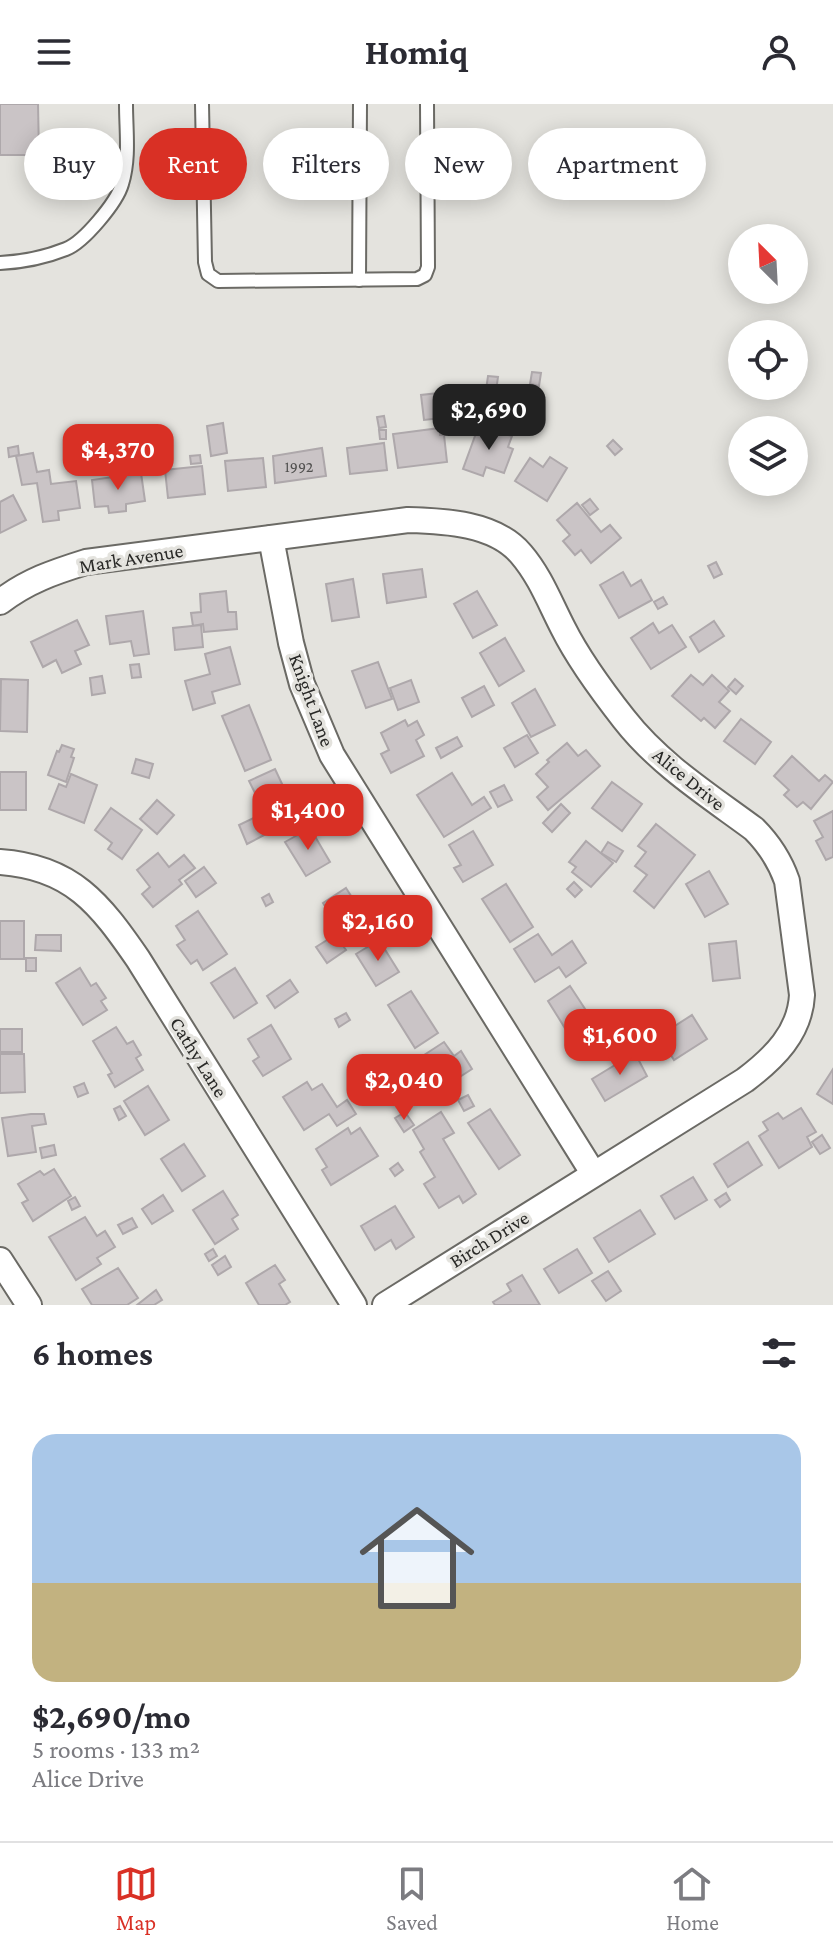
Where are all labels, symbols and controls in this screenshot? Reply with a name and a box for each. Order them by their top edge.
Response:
icon: menu [32,30,76,74]
icon: person [757,30,801,74]
text: Homiq [365,32,468,72]
chip: Buy [24,128,123,200]
chip: Rent [139,128,247,200]
chip: Filters [263,128,389,200]
chip: New [405,128,512,200]
chip: Apartment [528,128,706,200]
north arrow [728,224,808,304]
map controls [728,224,808,496]
button: locate [728,320,808,400]
pin: $2,690 [424,384,554,452]
text: $2,690 [451,395,527,424]
button: layers [728,416,808,496]
pin: $4,370 [53,424,183,492]
text: $4,370 [81,435,155,464]
house number: 1992 [285,458,314,475]
street label: Mark Avenue [77,539,185,577]
street label: Knight Lane [284,651,339,750]
street label: Alice Drive [649,743,730,815]
pin: $1,400 [243,784,373,852]
text: $1,400 [270,795,346,824]
pin: $2,160 [313,895,443,963]
text: $2,160 [341,906,415,935]
pin: $1,600 [555,1009,685,1077]
street label: Cathy Lane [165,1013,232,1102]
text: $1,600 [582,1020,658,1049]
pin: $2,040 [339,1054,469,1122]
text: $2,040 [365,1065,443,1094]
street label: Birch Drive [445,1206,533,1272]
icon: filters [757,1331,801,1375]
text: 6 homes [32,1335,153,1372]
icon: home [345,1486,489,1630]
text: $2,690/mo [32,1698,191,1735]
text: 5 rooms · 133 m² [32,1735,200,1764]
text: Alice Drive [32,1764,144,1793]
tab: Map [114,1862,158,1935]
tab: Saved [386,1862,438,1935]
tab: Home [666,1862,719,1935]

